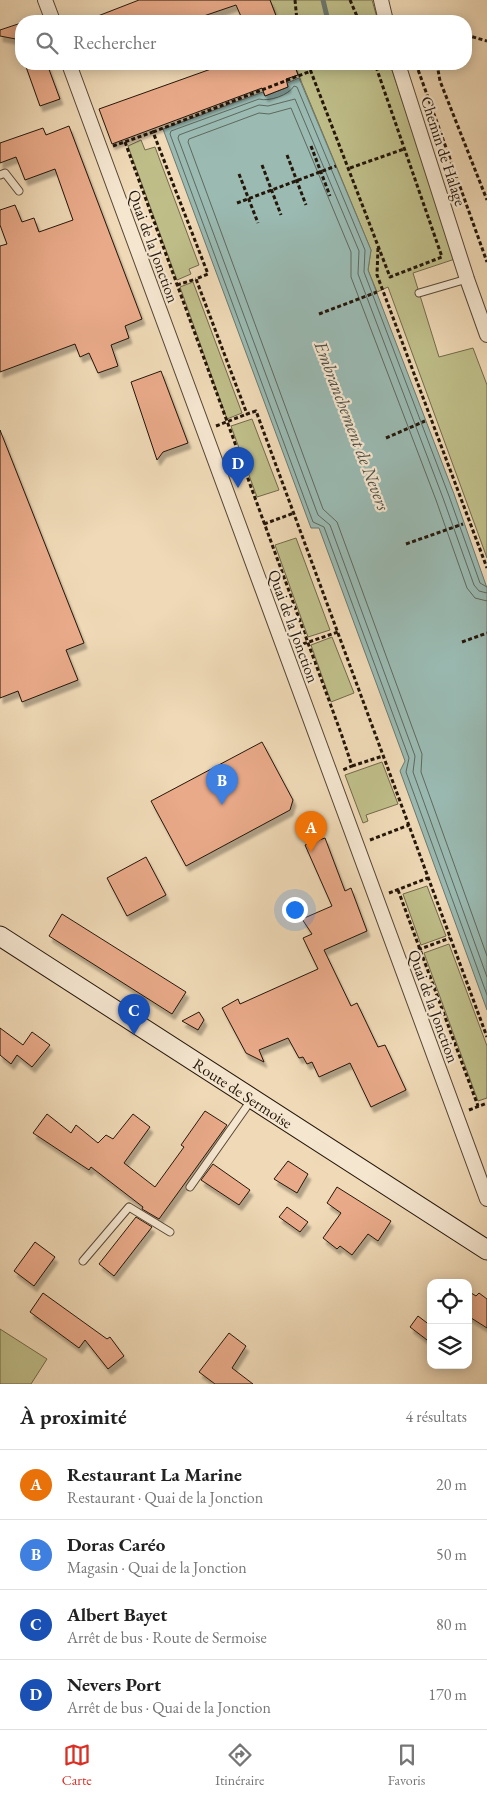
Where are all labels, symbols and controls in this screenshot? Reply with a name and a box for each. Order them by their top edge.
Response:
search box [15,15,472,70]
icon: search [33,29,61,57]
text: Rechercher [73,30,156,55]
street label: Chemin de Halage [416,94,471,209]
street label: Quai de la Jonction [123,187,184,306]
water label: Embranchement de Nevers [309,337,396,515]
pin: D [222,447,254,488]
street label: Quai de la Jonction [263,567,324,686]
pin: B [206,764,238,805]
pin: A [295,811,327,852]
your location [282,897,308,923]
street label: Quai de la Jonction [403,947,464,1066]
pin: C [118,994,150,1035]
street label: Route de Sermoise [189,1053,296,1133]
map controls [427,1279,472,1369]
button: locate [427,1279,472,1324]
button: layers [427,1324,472,1369]
text: À proximité [20,1403,127,1430]
text: 4 résultats [405,1406,467,1427]
text: Restaurant La Marine [67,1462,242,1487]
text: A [30,1474,42,1495]
text: 20 m [436,1474,467,1495]
text: Restaurant · Quai de la Jonction [67,1487,263,1508]
text: Doras Caréo [67,1532,165,1557]
text: B [31,1544,41,1565]
text: 50 m [436,1544,467,1565]
text: Magasin · Quai de la Jonction [67,1557,247,1578]
text: Albert Bayet [67,1602,167,1627]
text: C [30,1614,42,1635]
text: 80 m [436,1614,467,1635]
text: Arrêt de bus · Route de Sermoise [67,1627,267,1648]
text: Nevers Port [67,1672,161,1697]
text: D [30,1684,42,1705]
text: 170 m [428,1684,467,1705]
text: Arrêt de bus · Quai de la Jonction [67,1697,271,1718]
tab: Carte [62,1741,92,1789]
tab: Itinéraire [215,1741,264,1789]
tab: Favoris [388,1741,425,1789]

